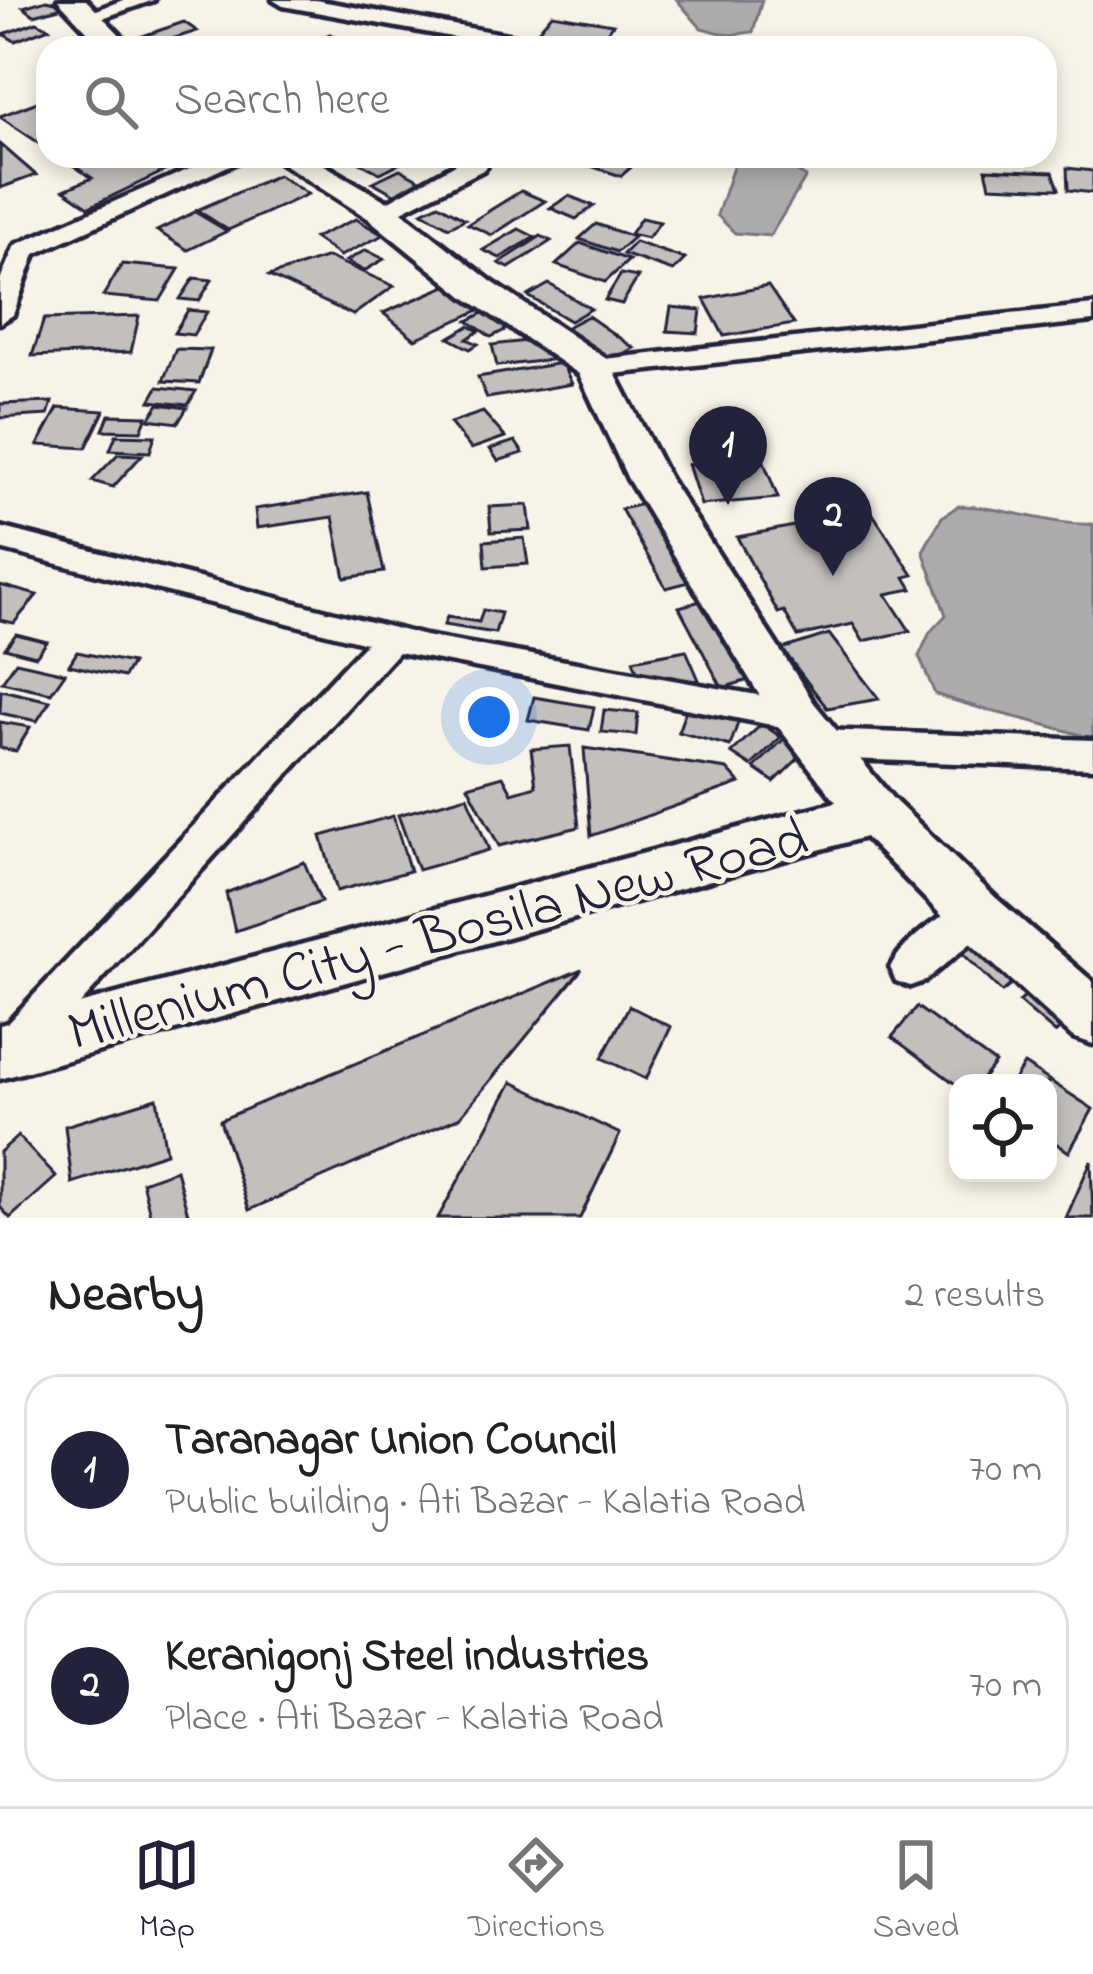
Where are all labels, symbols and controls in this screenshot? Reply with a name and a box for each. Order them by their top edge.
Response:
search box [36,36,1057,168]
icon: search [78,69,144,135]
text: Search here [174,69,390,135]
pin: 1 [689,406,767,505]
pin: 2 [794,477,872,576]
your location [459,687,519,747]
street label: Millenium City - Bosila New Road [60,800,818,1077]
map controls [949,1074,1057,1182]
button: locate [949,1074,1057,1182]
text: Nearby [48,1259,204,1334]
text: 2 results [905,1268,1045,1325]
text: Taranagar Union Council [165,1409,617,1475]
text: 1 [84,1442,96,1499]
text: 70 m [969,1442,1042,1499]
text: Public building · Ati Bazar - Kalatia Road [165,1475,806,1532]
text: Keranigonj Steel industries [165,1625,649,1691]
text: 2 [80,1658,100,1715]
text: 70 m [969,1658,1042,1715]
text: Place · Ati Bazar - Kalatia Road [165,1691,664,1748]
tab: Map [134,1832,200,1952]
tab: Directions [468,1832,605,1952]
tab: Saved [873,1832,959,1952]

